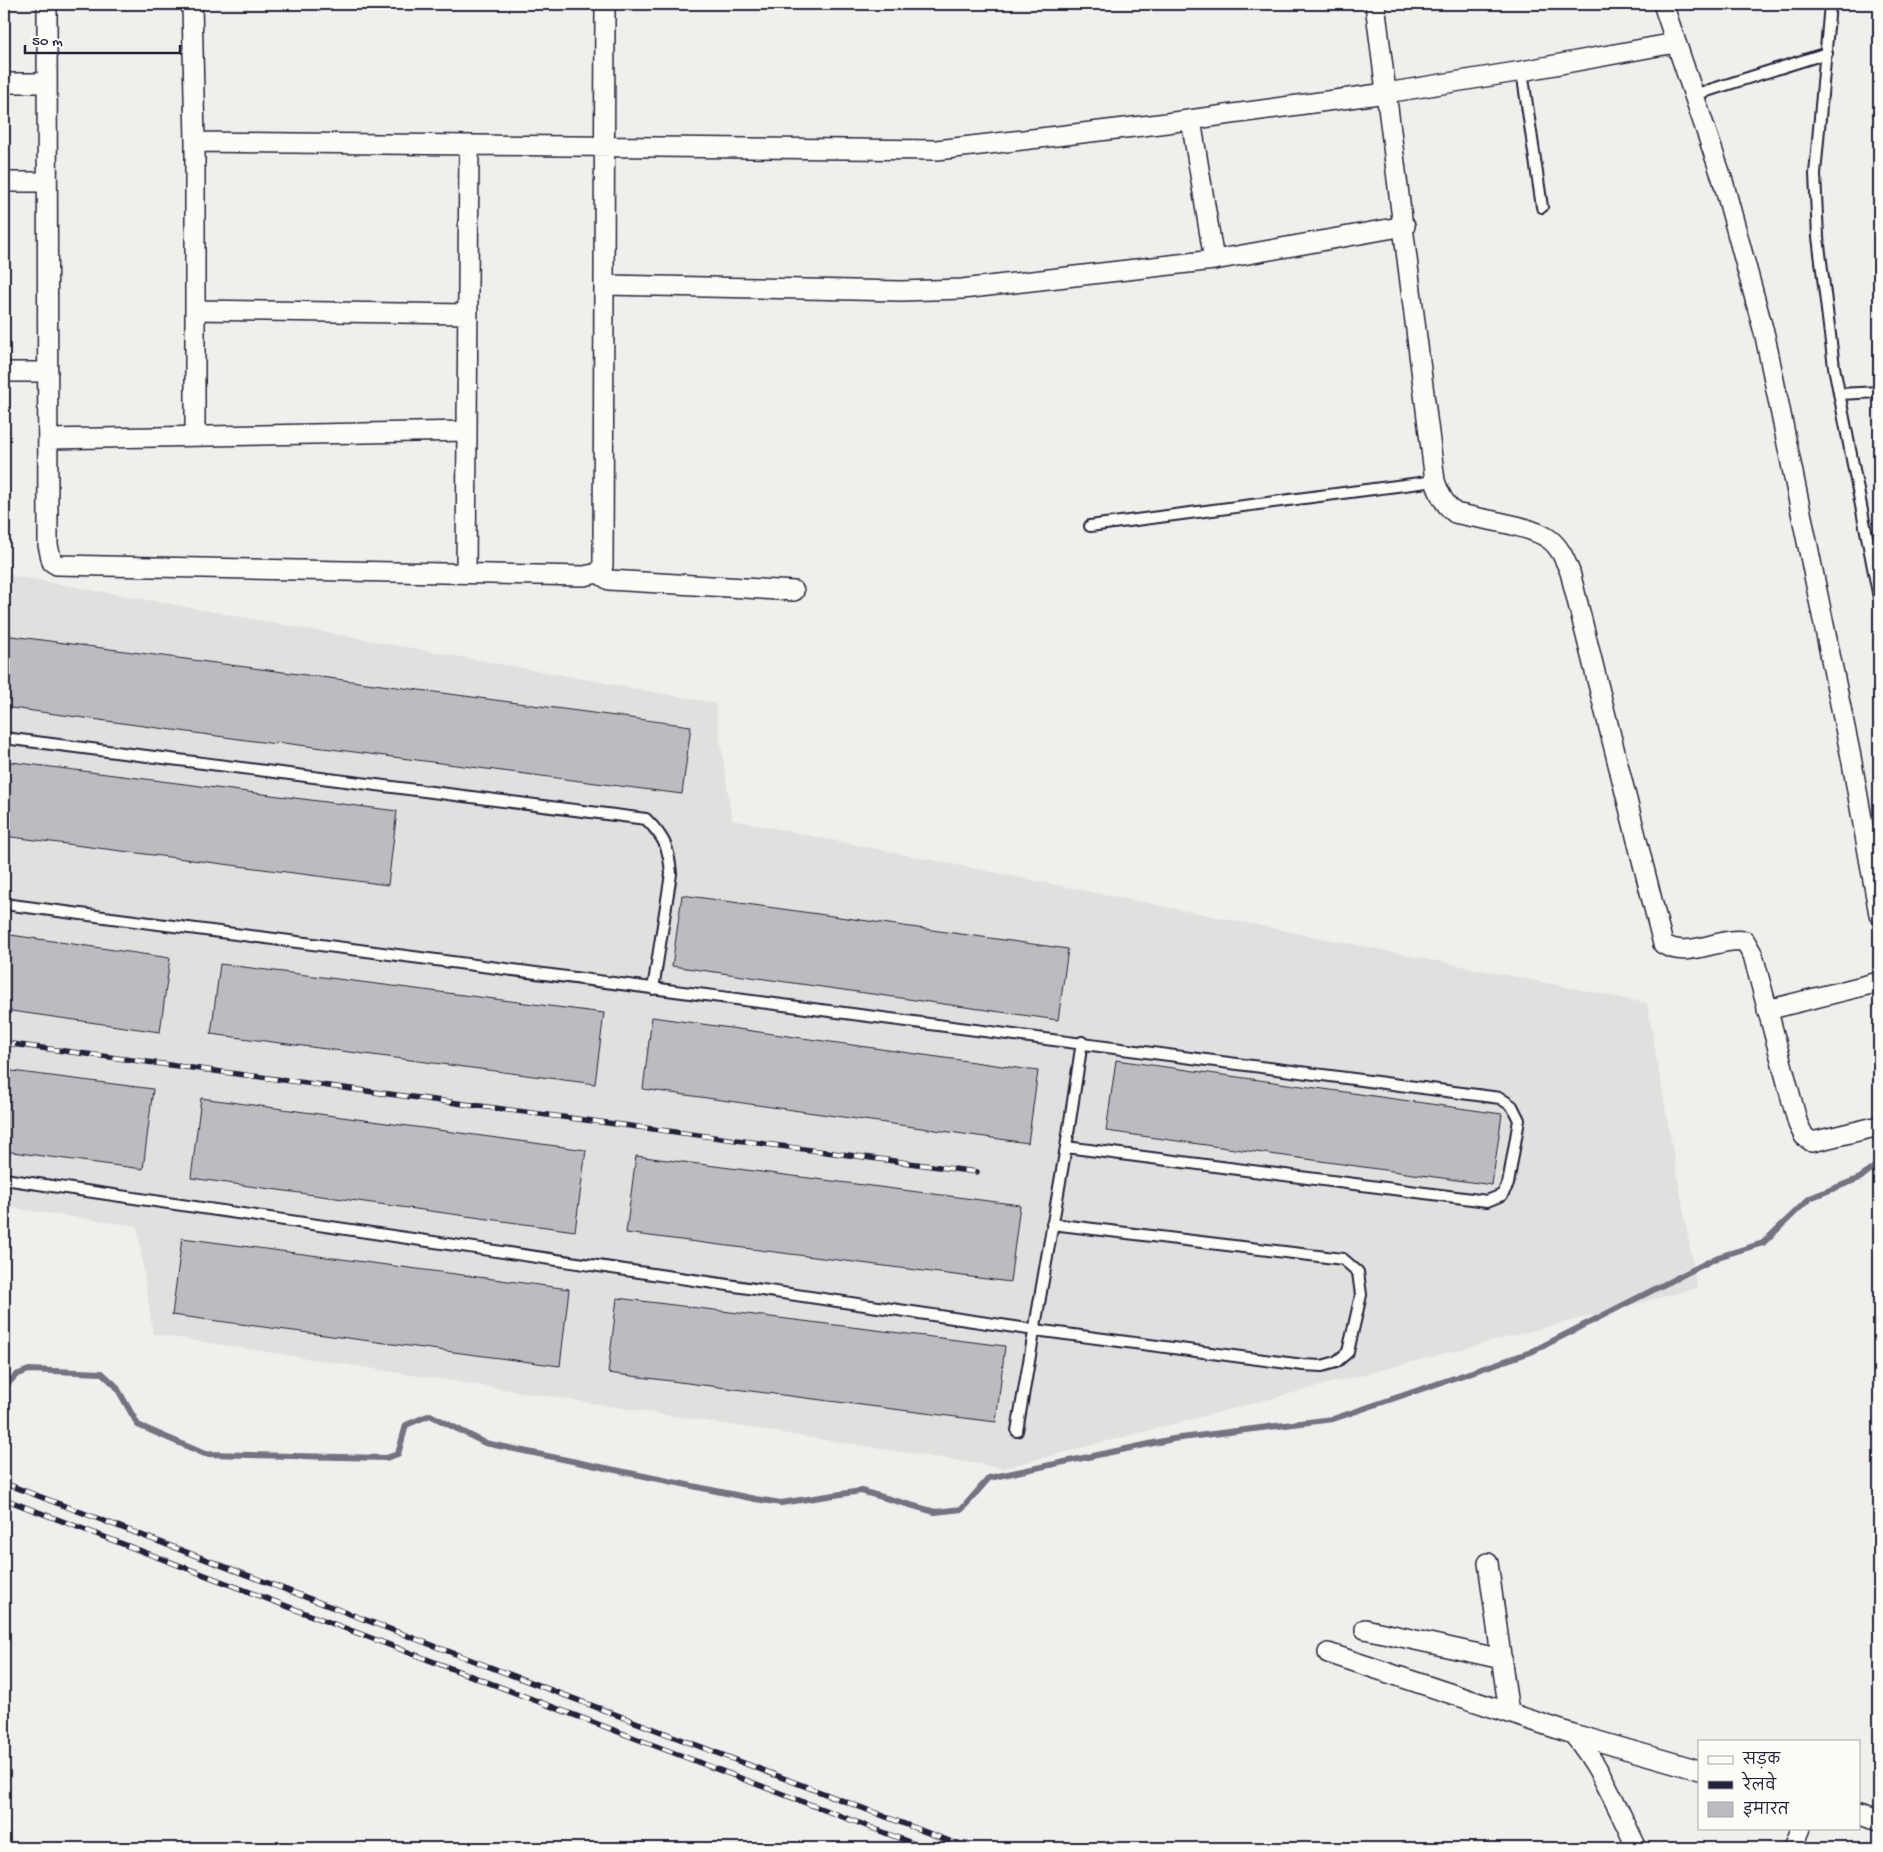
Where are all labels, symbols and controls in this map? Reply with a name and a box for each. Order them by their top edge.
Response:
scale bar [25,22,180,54]
text: 50 m [32,33,63,51]
legend [1698,1740,1860,1830]
text: सड़क [1742,1752,1781,1770]
text: रेलवे [1741,1771,1777,1796]
text: इमारत [1743,1801,1790,1820]

